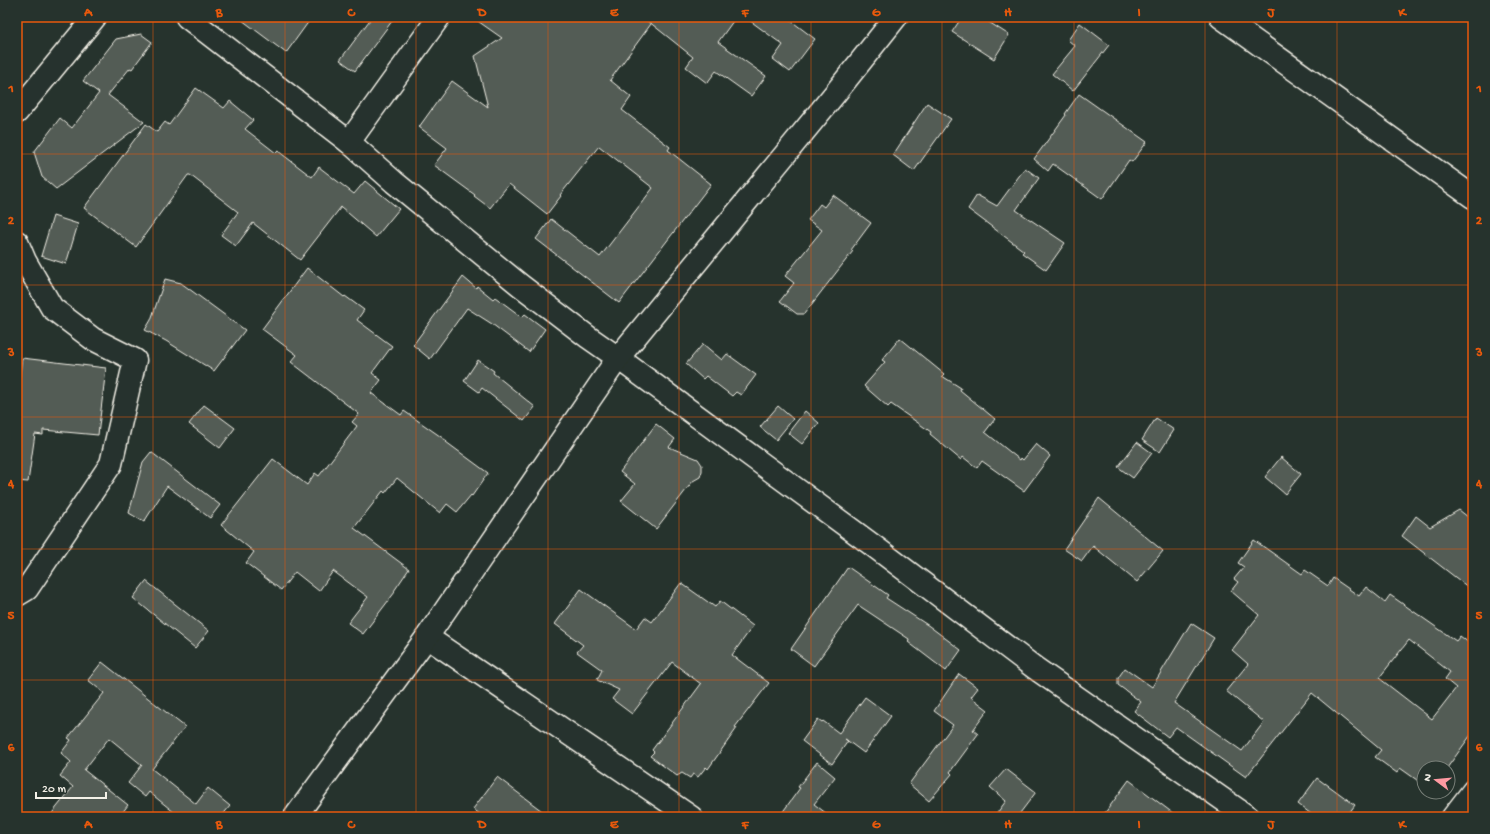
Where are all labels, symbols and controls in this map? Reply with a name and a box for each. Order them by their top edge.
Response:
text: A [83,6,93,21]
text: B [215,6,224,21]
text: C [346,6,356,21]
text: D [477,6,487,21]
text: E [610,6,619,21]
text: F [741,6,750,21]
text: G [872,6,881,21]
text: H [1004,6,1012,21]
text: I [1137,6,1141,21]
text: J [1267,6,1276,21]
text: K [1397,6,1407,21]
text: 1 [7,82,14,97]
text: 1 [1475,82,1482,97]
text: 2 [8,214,15,229]
text: 2 [1476,214,1483,229]
text: 3 [7,346,15,361]
text: 3 [1475,346,1483,361]
text: 4 [7,477,15,492]
text: 4 [1475,477,1483,492]
text: 5 [8,609,15,624]
text: 5 [1476,609,1483,624]
text: 6 [8,741,15,756]
text: 6 [1476,741,1483,756]
north arrow [1416,760,1456,800]
text: N [1422,773,1435,783]
scale bar [36,774,106,800]
text: 20 m [42,783,67,797]
text: A [83,818,93,833]
text: B [215,818,224,833]
text: C [346,818,356,833]
text: D [477,818,487,833]
text: E [610,818,619,833]
text: F [741,818,750,833]
text: G [872,818,881,833]
text: H [1004,818,1012,833]
text: I [1137,818,1141,833]
text: J [1267,818,1276,833]
text: K [1397,818,1407,833]

